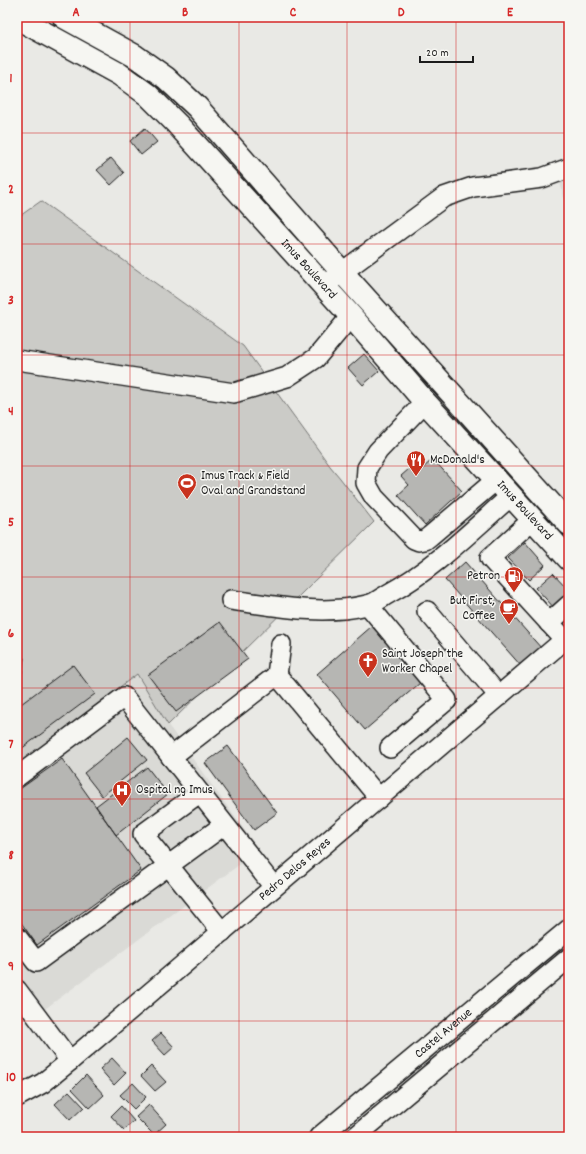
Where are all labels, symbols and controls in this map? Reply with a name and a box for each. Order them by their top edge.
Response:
text: A [72,4,80,23]
text: B [182,4,188,23]
text: C [290,4,297,23]
text: D [398,4,405,23]
text: E [507,4,514,23]
scale bar [420,38,473,64]
text: 20 m [426,45,449,62]
text: 1 [10,70,13,89]
text: 2 [8,181,14,200]
street label: Imus Boulevard [276,235,341,304]
text: 3 [8,292,14,311]
text: 4 [8,403,14,422]
restaurant icon: McDonald's [405,449,427,477]
place label: McDonald's [430,451,485,470]
place label: Imus Track & Field Oval and Grandstand [201,467,305,501]
sports icon: Imus Track & Field Oval and Grandstand [176,472,198,500]
street label: Imus Boulevard [492,476,557,545]
text: 5 [8,514,14,533]
fuel station icon: Petron [503,565,525,593]
place label: Petron [467,567,500,586]
place label: But First, Coffee [450,592,495,626]
cafe icon: But First, Coffee [498,597,520,625]
text: 6 [8,625,15,644]
place label: Saint Joseph the Worker Chapel [382,645,463,679]
church icon: Saint Joseph the Worker Chapel [357,650,379,678]
text: 7 [9,736,14,755]
hospital icon: Ospital ng Imus [111,779,133,807]
place label: Ospital ng Imus [136,781,213,800]
street label: Pedro Delos Reyes [255,833,335,906]
text: 8 [8,847,14,866]
text: 9 [8,958,14,977]
street label: Castel Avenue [410,1003,477,1063]
text: 10 [6,1069,16,1088]

